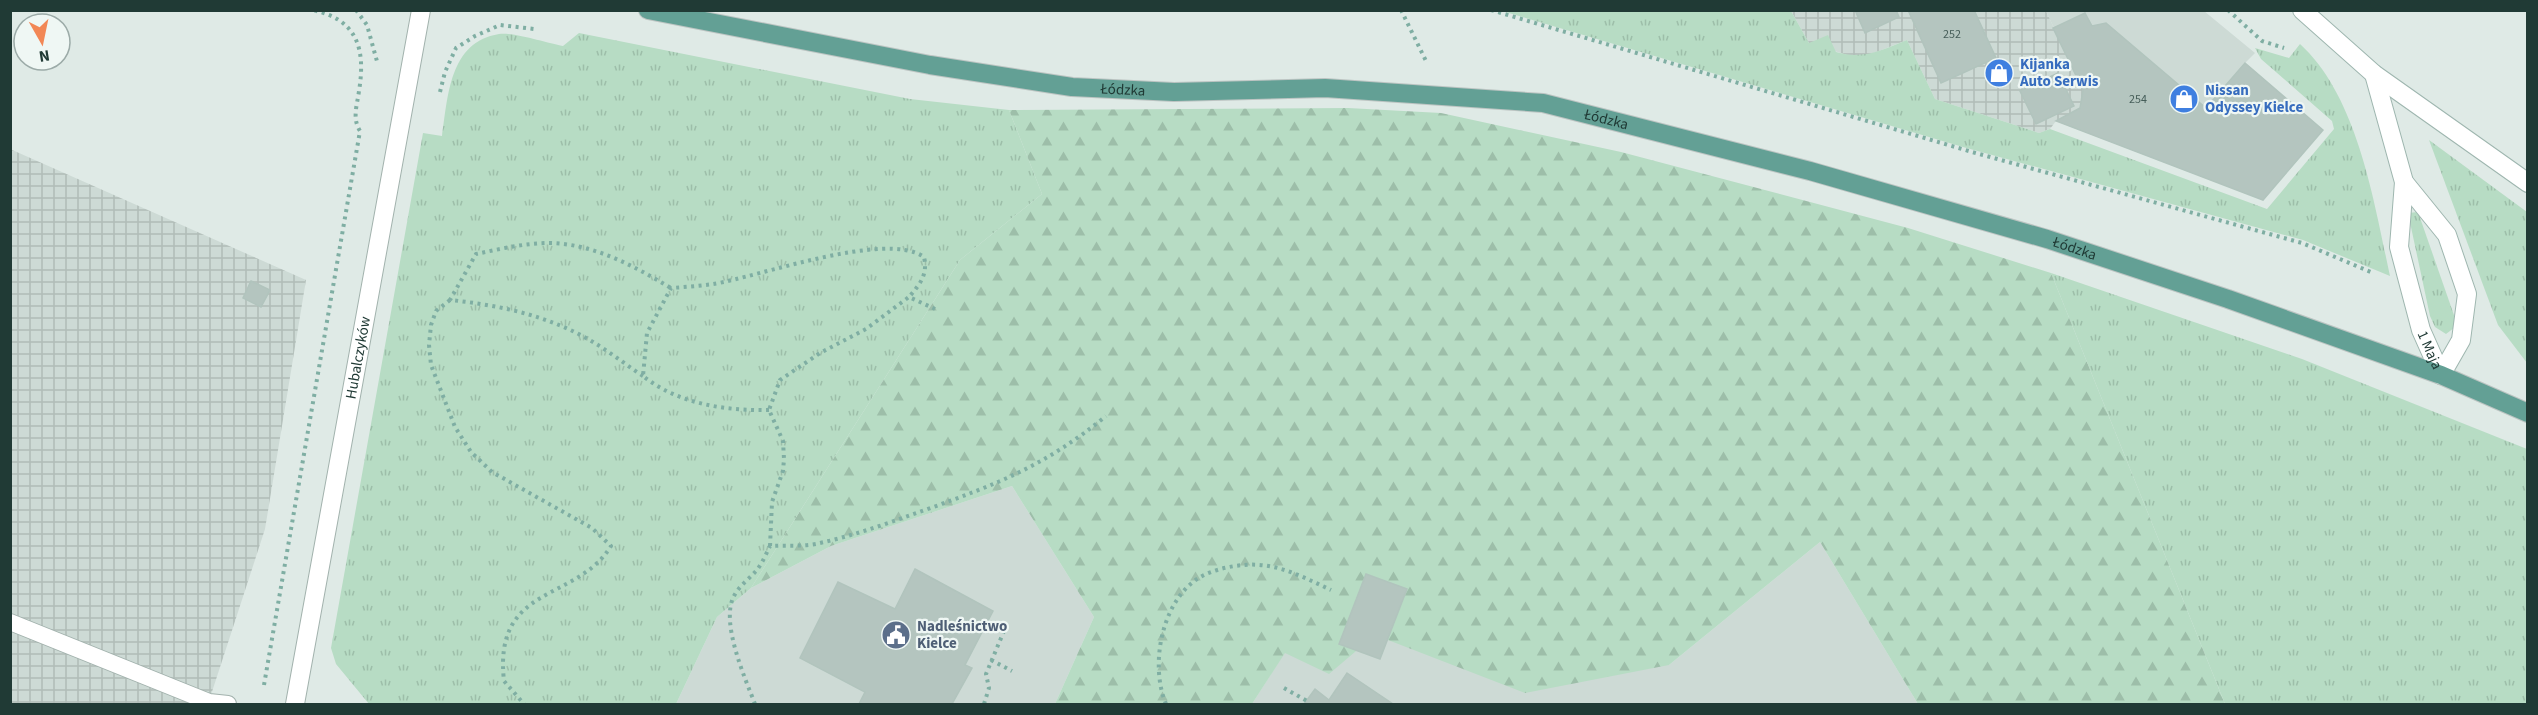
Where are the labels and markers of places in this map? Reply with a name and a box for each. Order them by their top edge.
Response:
place label: Kijanka Auto Serwis [2019,54,2099,92]
shop icon: Kijanka Auto Serwis [1983,57,2015,89]
place label: Nissan Odyssey Kielce [2205,80,2303,118]
shop icon: Nissan Odyssey Kielce [2168,83,2200,115]
place label: Nadleśnictwo Kielce [917,616,1007,654]
public building icon: Nadleśnictwo Kielce [880,619,912,651]

